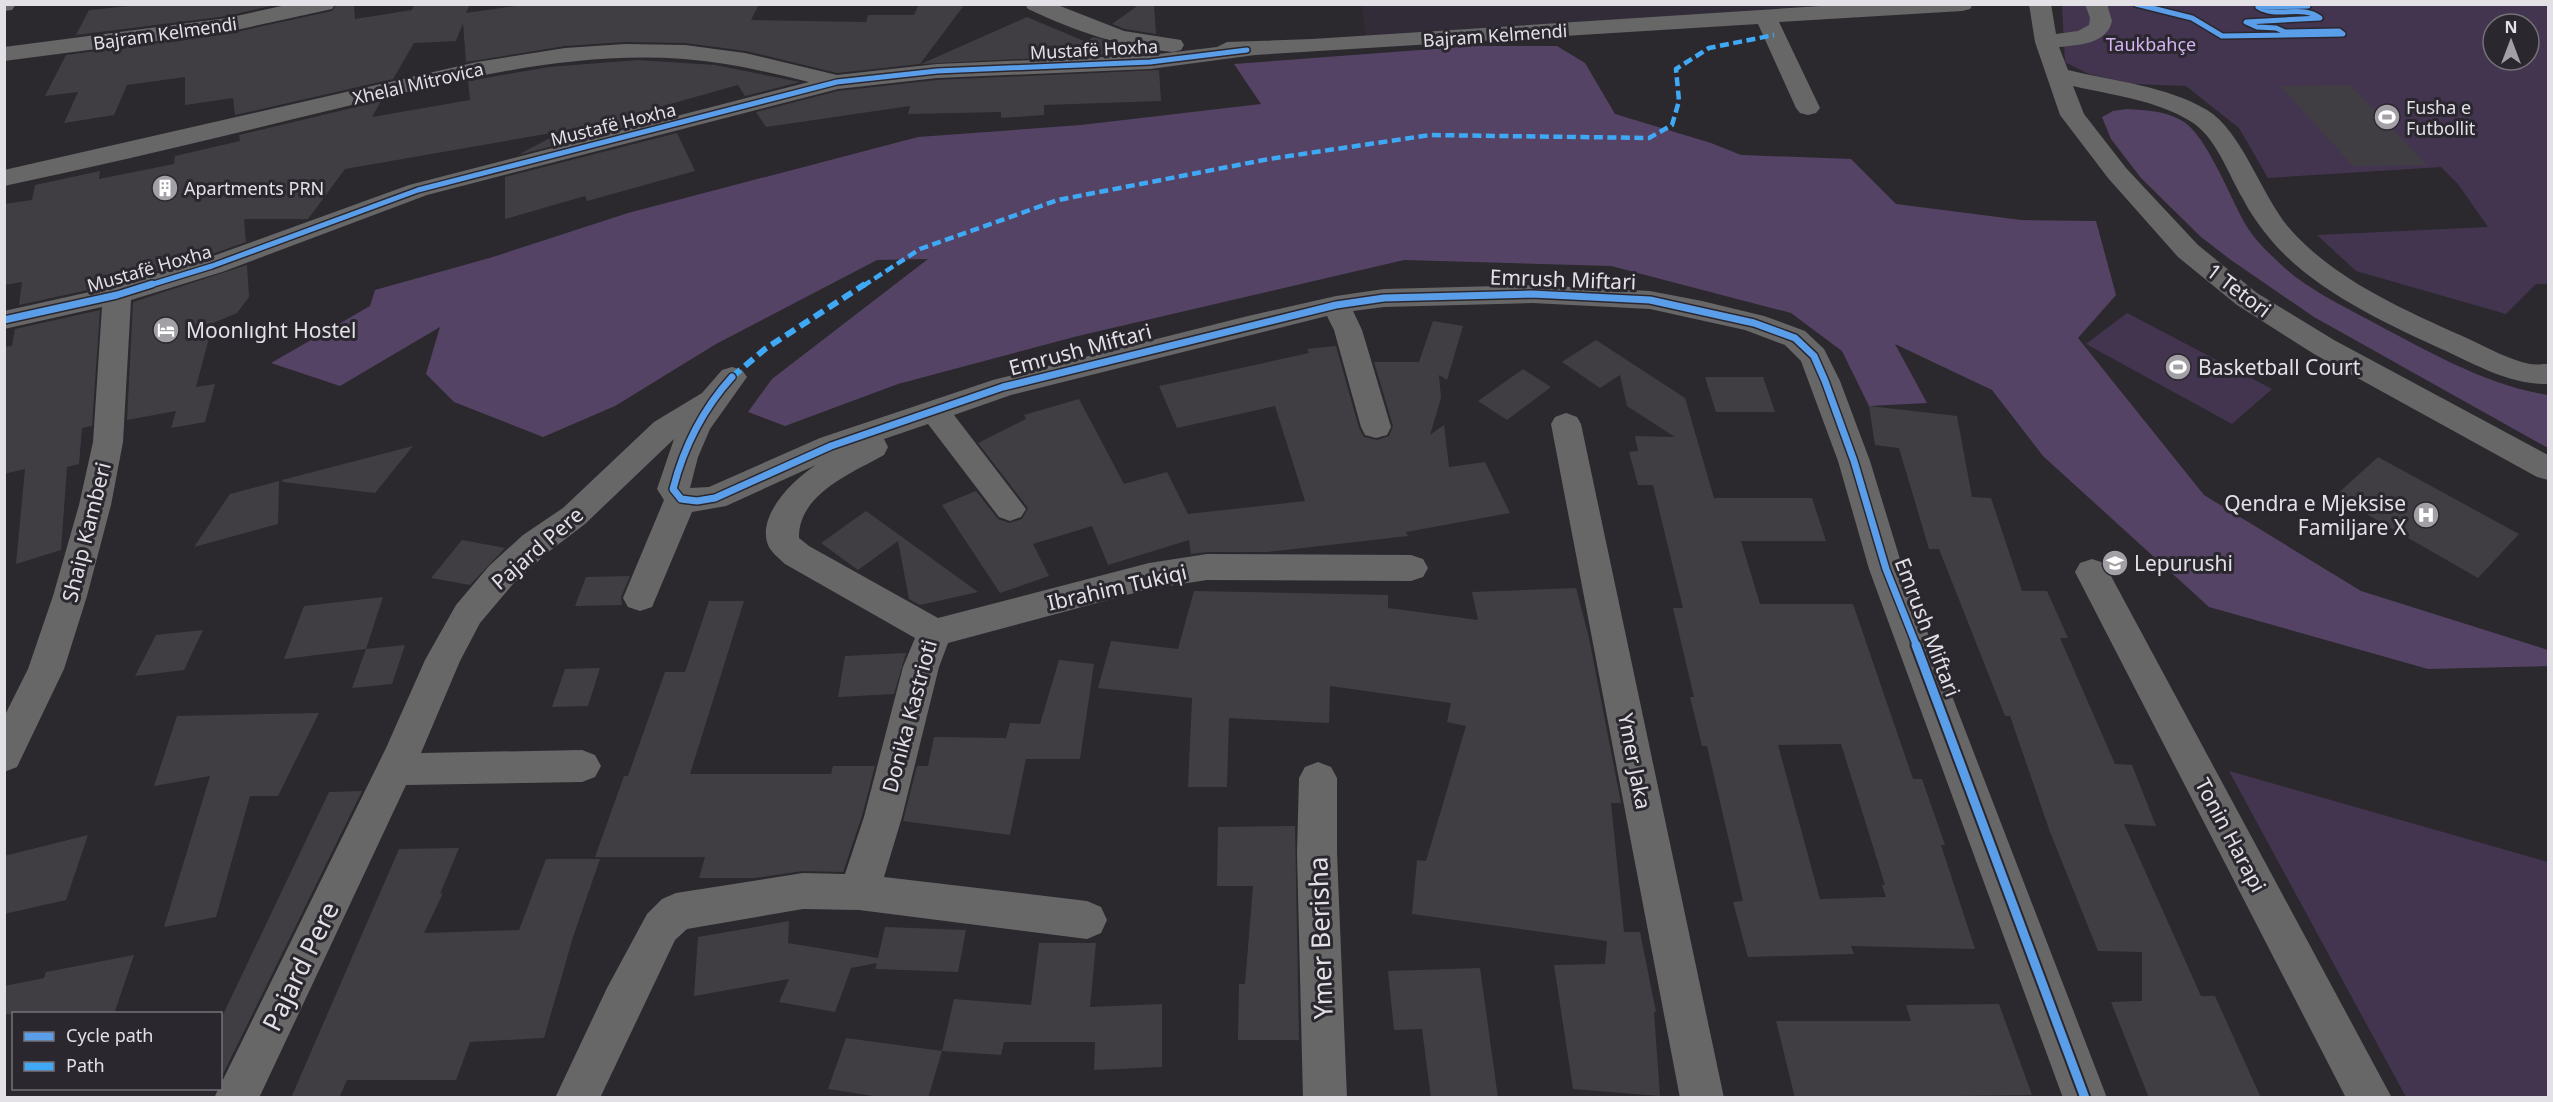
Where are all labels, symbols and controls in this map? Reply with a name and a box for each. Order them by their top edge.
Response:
street label: Bajram Kelmendi [92,11,238,55]
north arrow [2481,12,2541,72]
text: N [2504,16,2518,38]
street label: Bajram Kelmendi [1422,18,1568,52]
park label: Taukbahçe [2106,32,2196,56]
street label: Mustafë Hoxha [1029,34,1159,64]
street label: Xhelal Mitrovica [350,56,486,110]
place label: Fusha e Futbollit [2406,95,2476,140]
street label: Mustafë Hoxha [548,97,678,151]
sports icon: Fusha e Futbollit [2372,102,2402,132]
building icon: Apartments PRN [150,173,180,203]
place label: Apartments PRN [184,176,324,200]
street label: Mustafë Hoxha [84,239,214,297]
street label: 1 Tetori [2201,257,2277,323]
street label: Emrush Miftari [1489,262,1637,296]
hotel icon: Moonlıght Hostel [151,315,181,345]
place label: Moonlıght Hostel [186,316,356,344]
street label: Emrush Miftari [1006,317,1154,381]
sports icon: Basketball Court [2163,352,2193,382]
place label: Basketball Court [2198,353,2361,381]
street label: Shaip Kamberi [55,459,117,605]
place label: Qendra e Mjeksise Familjare X [2224,489,2407,541]
street label: Pajard Pere [485,500,589,596]
hospital icon: Qendra e Mjeksise Familjare X [2411,500,2441,530]
school or university icon: Lepurushi [2100,548,2130,578]
place label: Lepurushi [2134,549,2233,577]
street label: Emrush Miftari [1889,554,1967,700]
street label: Ibrahim Tukiqi [1045,557,1189,617]
street label: Donika Kastrioti [875,636,943,796]
street label: Ymer Jaka [1612,711,1658,811]
street label: Tonin Harapi [2189,773,2273,897]
street label: Ymer Berisha [1299,856,1341,1020]
street label: Pajard Pere [253,895,347,1037]
legend [12,1012,222,1090]
text: Cycle path [66,1023,153,1047]
text: Path [66,1053,105,1077]

